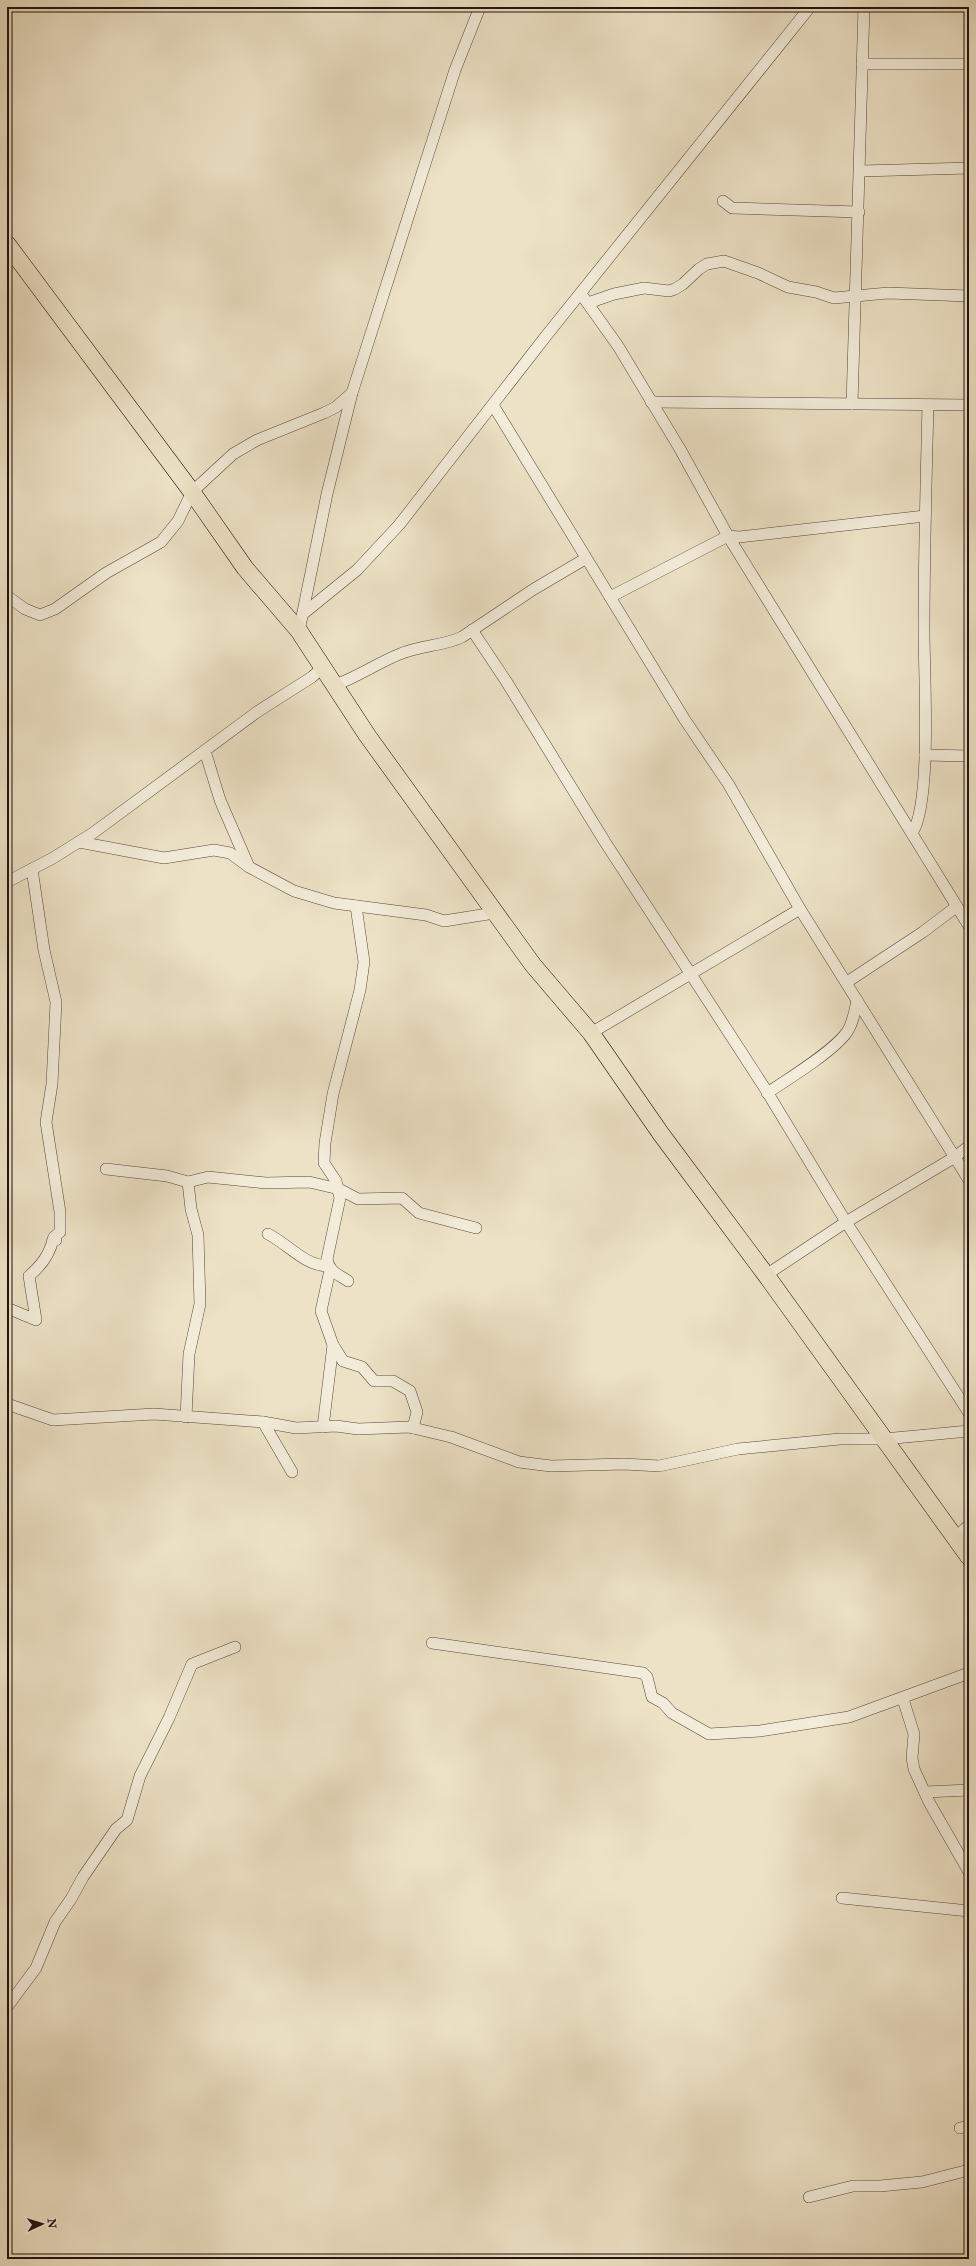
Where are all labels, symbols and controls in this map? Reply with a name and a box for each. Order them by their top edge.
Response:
north arrow [22,2204,62,2244]
text: N [45,2217,58,2230]

